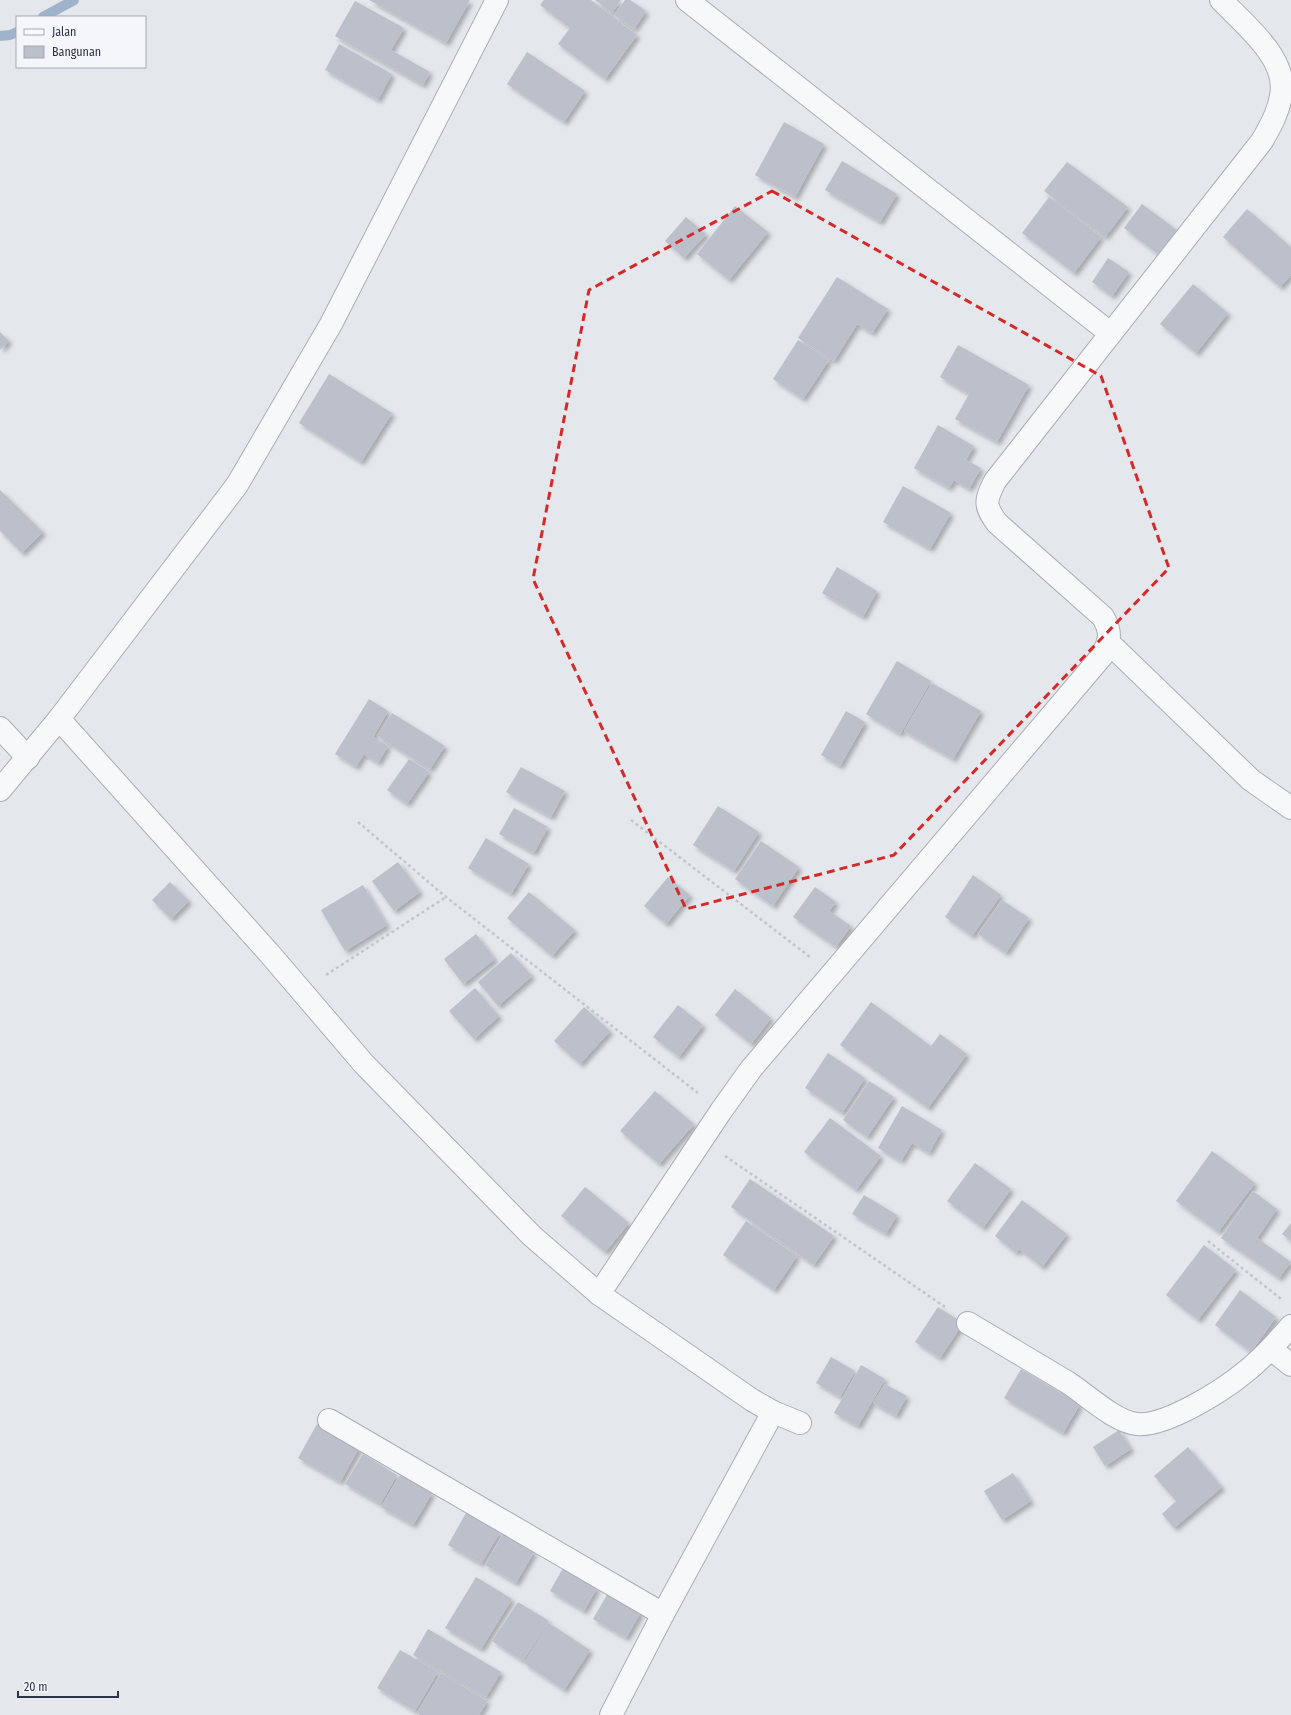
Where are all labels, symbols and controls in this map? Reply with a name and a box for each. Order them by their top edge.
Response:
legend [16,16,146,68]
text: Jalan [52,25,76,39]
text: Bangunan [52,45,101,59]
scale bar [18,1673,118,1699]
text: 20 m [24,1680,48,1694]

